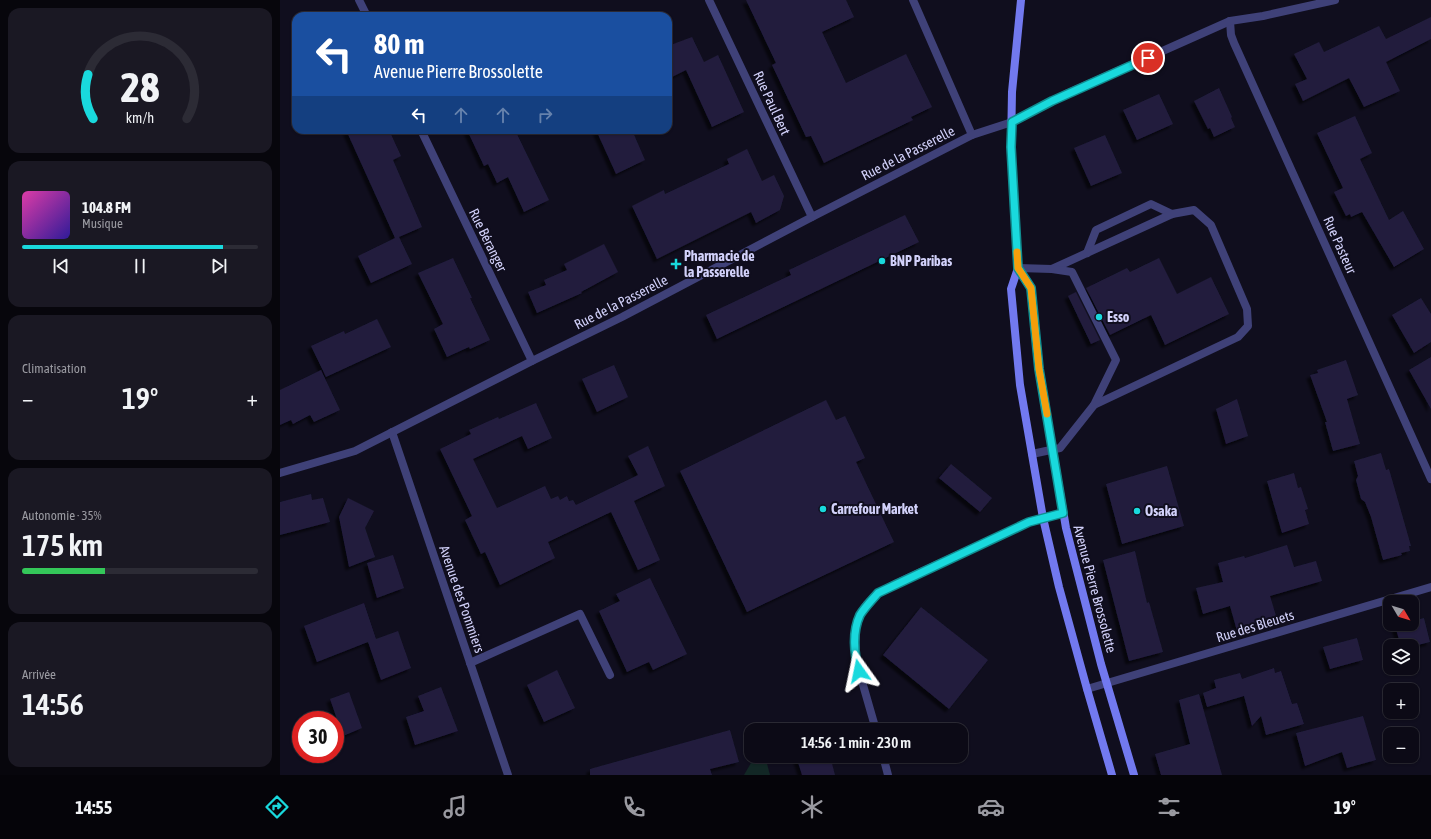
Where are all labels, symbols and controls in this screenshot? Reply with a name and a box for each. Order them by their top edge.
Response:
icon: left [308,28,360,80]
text: 80 m [374,28,424,60]
pin [1131,41,1165,75]
icon: arrive [1137,47,1159,69]
text: Avenue Pierre Brossolette [374,61,543,82]
text: 28 [120,63,160,111]
street label: Rue Paul Bert [750,69,794,137]
icon: left [408,104,430,126]
icon: ahead [450,104,472,126]
icon: ahead [492,104,514,126]
icon: right [534,104,556,126]
text: km/h [126,109,154,125]
street label: Rue de la Passerelle [859,123,957,183]
text: 104.8 FM [82,199,131,216]
street label: Rue Béranger [466,206,511,275]
street label: Rue Pasteur [1320,214,1360,277]
text: Musique [82,216,123,231]
place label: Pharmacie de la Passerelle [684,248,755,280]
place label: BNP Paribas [890,253,952,269]
icon: previous [50,255,72,277]
icon: pause [129,255,151,277]
icon: next [208,255,230,277]
marker: BNP Paribas [877,256,887,266]
marker: Pharmacie de la Passerelle [671,259,681,269]
street label: Rue de la Passerelle [572,272,670,332]
place label: Esso [1107,309,1130,325]
marker: Esso [1094,312,1104,322]
text: Climatisation [22,361,86,376]
text: 19° [122,381,158,415]
text: − [22,385,33,411]
text: + [247,385,258,411]
place label: Carrefour Market [831,501,918,517]
place label: Osaka [1145,503,1178,519]
marker: Carrefour Market [818,504,828,514]
marker: Osaka [1132,506,1142,516]
text: Autonomie · 35% [22,508,102,523]
street label: Avenue Pierre Brossolette [1070,523,1120,655]
text: 175 km [22,528,103,562]
street label: Avenue des Pommiers [436,543,488,655]
north arrow [1383,595,1419,631]
map controls [1383,595,1419,763]
street label: Rue des Bleuets [1214,607,1296,645]
button: layers [1383,639,1419,675]
position arrow [838,650,880,692]
text: Arrivée [22,667,56,682]
button: + [1383,683,1419,719]
text: 14:56 [22,687,84,721]
speed limit sign: 30 [292,711,344,763]
button: − [1383,727,1419,763]
text: 14:56 · 1 min · 230 m [801,734,911,751]
icon: directions [263,793,291,821]
icon: music [441,793,469,821]
icon: phone [620,793,648,821]
icon: climate [798,793,826,821]
icon: car [977,793,1005,821]
icon: filters [1155,793,1183,821]
text: 14:55 [75,797,112,818]
text: 19° [1334,797,1356,818]

